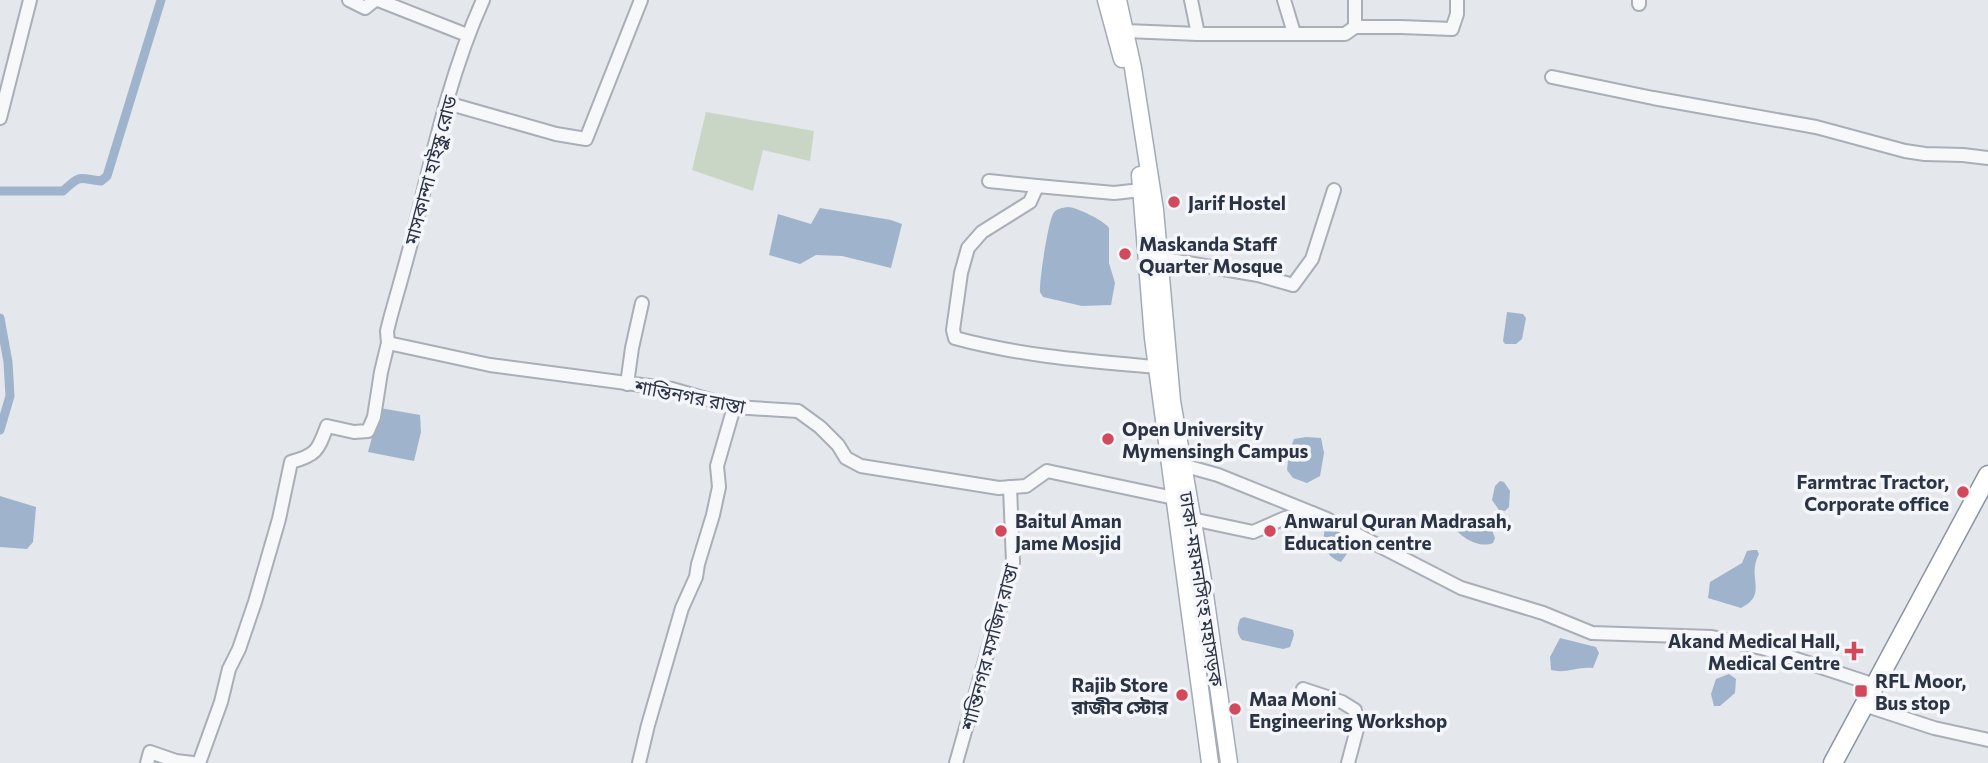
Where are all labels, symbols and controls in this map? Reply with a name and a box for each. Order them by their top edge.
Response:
street label: মাসকান্দা হাইস্কুল রোড [399,92,463,249]
place label: Jarif Hostel [1188,191,1286,214]
marker: Jarif Hostel [1166,194,1182,210]
place label: Maskanda Staff Quarter Mosque [1139,232,1283,277]
marker: Maskanda Staff Quarter Mosque [1117,246,1133,262]
street label: শান্তিনগর রাস্তা [632,374,748,418]
place label: Open University Mymensingh Campus [1122,417,1308,462]
marker: Open University Mymensingh Campus [1100,431,1116,447]
place label: Farmtrac Tractor, Corporate office [1797,470,1949,515]
marker: Farmtrac Tractor, Corporate office [1955,484,1971,500]
street label: ঢাকা-ময়মনসিংহ মহাসড়ক [1175,489,1229,689]
place label: Baitul Aman Jame Mosjid [1015,509,1122,554]
place label: Anwarul Quran Madrasah, Education centre [1284,509,1512,554]
marker: Baitul Aman Jame Mosjid [993,523,1009,539]
marker: Anwarul Quran Madrasah, Education centre [1262,523,1278,539]
street label: শান্তিনগর মসজিদ রাস্তা [955,560,1023,734]
place label: Akand Medical Hall, Medical Centre [1668,629,1840,674]
marker: Akand Medical Hall, Medical Centre [1846,643,1862,659]
place label: RFL Moor, Bus stop [1875,669,1966,714]
place label: Rajib Store রাজীব স্টোর [1071,673,1169,718]
marker: RFL Moor, Bus stop [1853,683,1869,699]
marker: Rajib Store রাজীব স্টোর [1174,687,1190,703]
place label: Maa Moni Engineering Workshop [1249,687,1447,732]
marker: Maa Moni Engineering Workshop [1227,701,1243,717]

